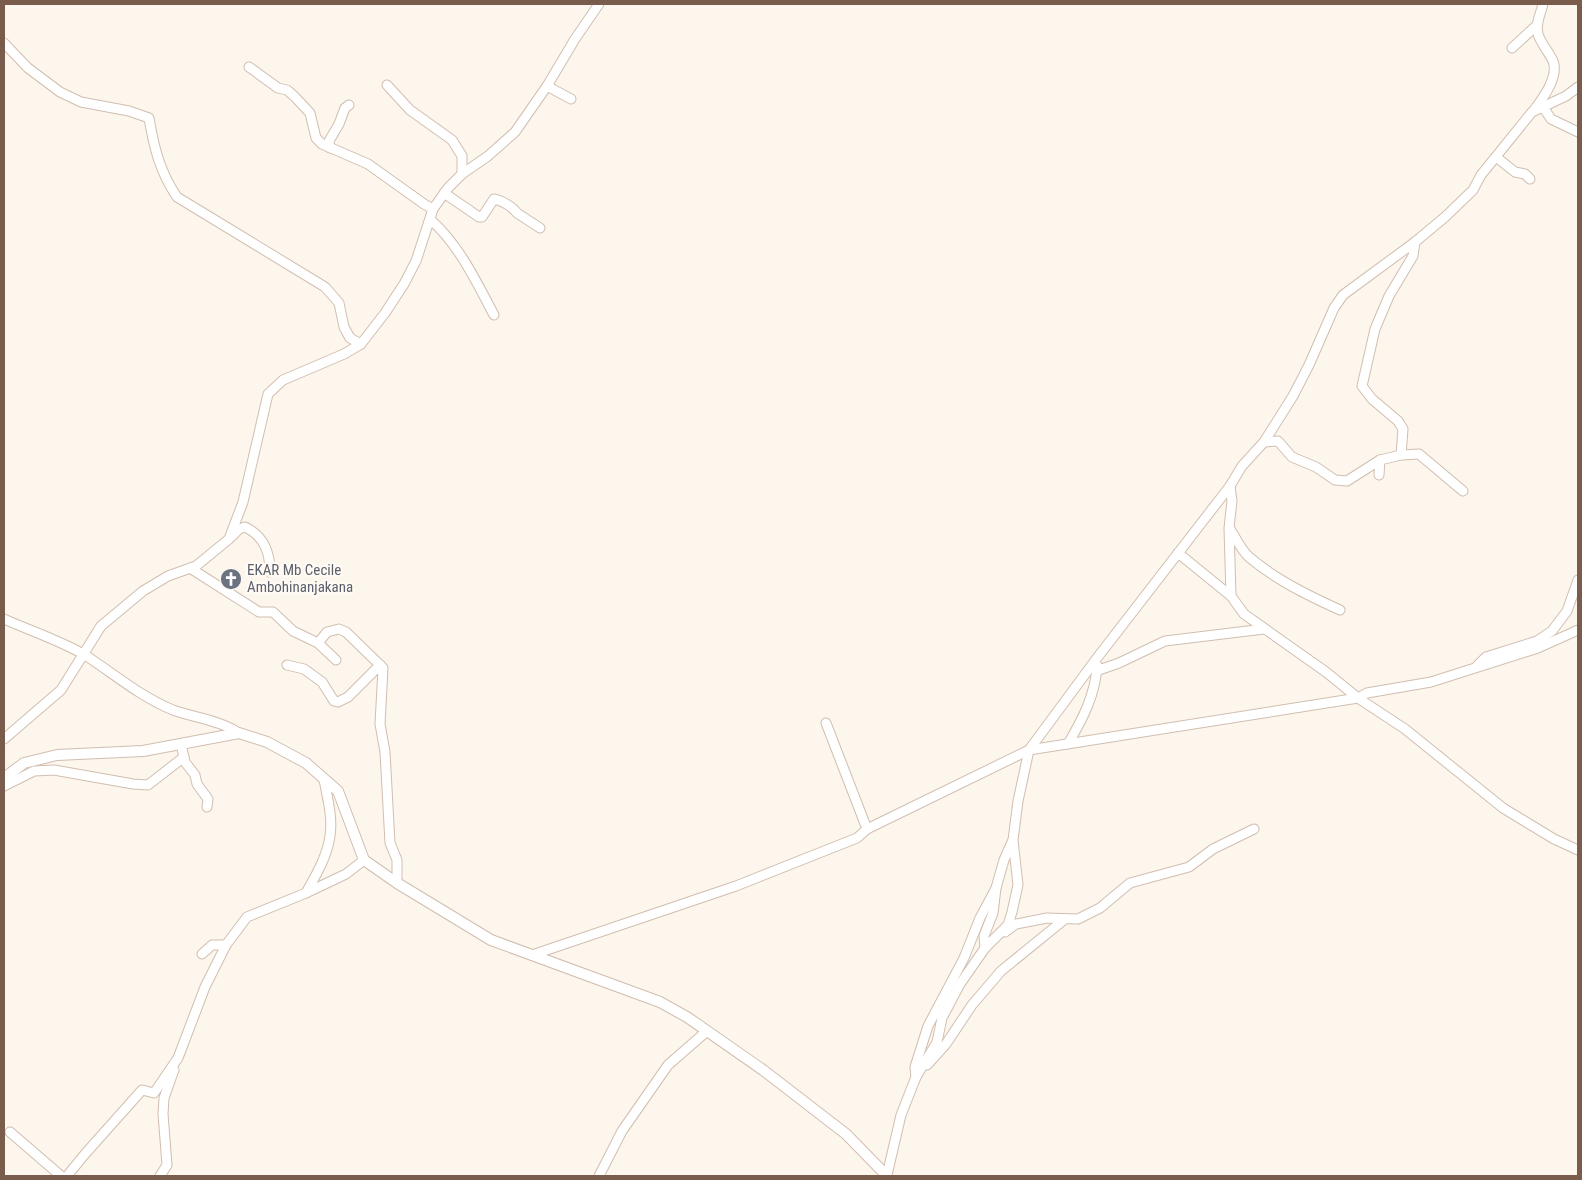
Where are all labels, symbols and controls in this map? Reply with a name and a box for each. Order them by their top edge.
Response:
place label: EKAR Mb Cecile Ambohinanjakana [247,561,353,596]
church icon: EKAR Mb Cecile Ambohinanjakana [219,567,243,591]

